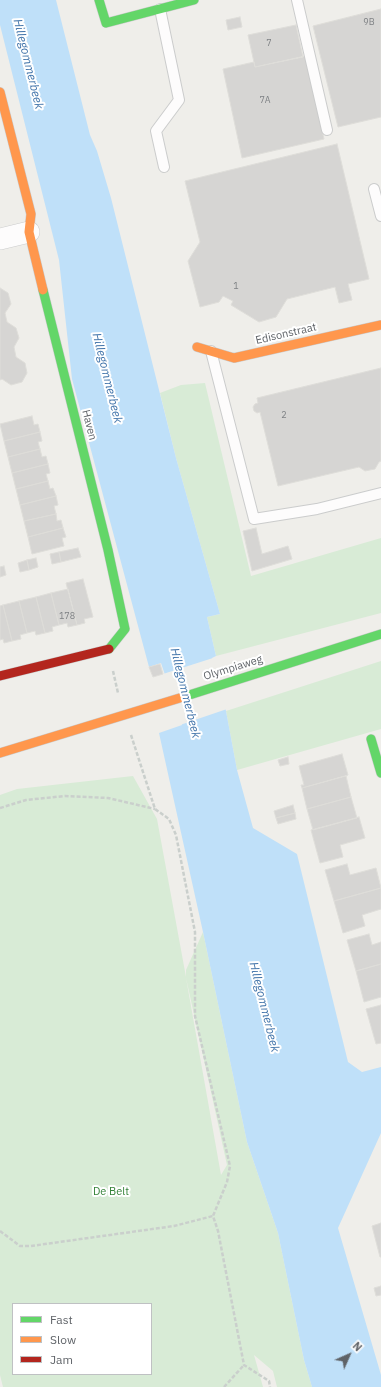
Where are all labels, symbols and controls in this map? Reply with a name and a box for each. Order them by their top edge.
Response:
water label: Hillegommerbeek [10,17,46,111]
house number: 9B [363,17,375,27]
house number: 7 [266,38,272,48]
house number: 7A [259,95,271,105]
house number: 1 [233,281,239,291]
street label: Edisonstraat [254,321,318,347]
water label: Hillegommerbeek [89,331,125,425]
street label: Haven [79,408,99,442]
house number: 2 [281,410,287,420]
house number: 178 [59,611,75,621]
water label: Hillegommerbeek [167,646,203,740]
street label: Olympiaweg [202,653,264,683]
water label: Hillegommerbeek [246,960,282,1054]
park label: De Belt [93,1185,129,1199]
legend [12,1303,152,1375]
text: Fast [50,1312,73,1327]
text: Slow [50,1332,76,1347]
north arrow [329,1335,369,1375]
text: N [350,1339,365,1354]
text: Jam [50,1352,73,1367]

